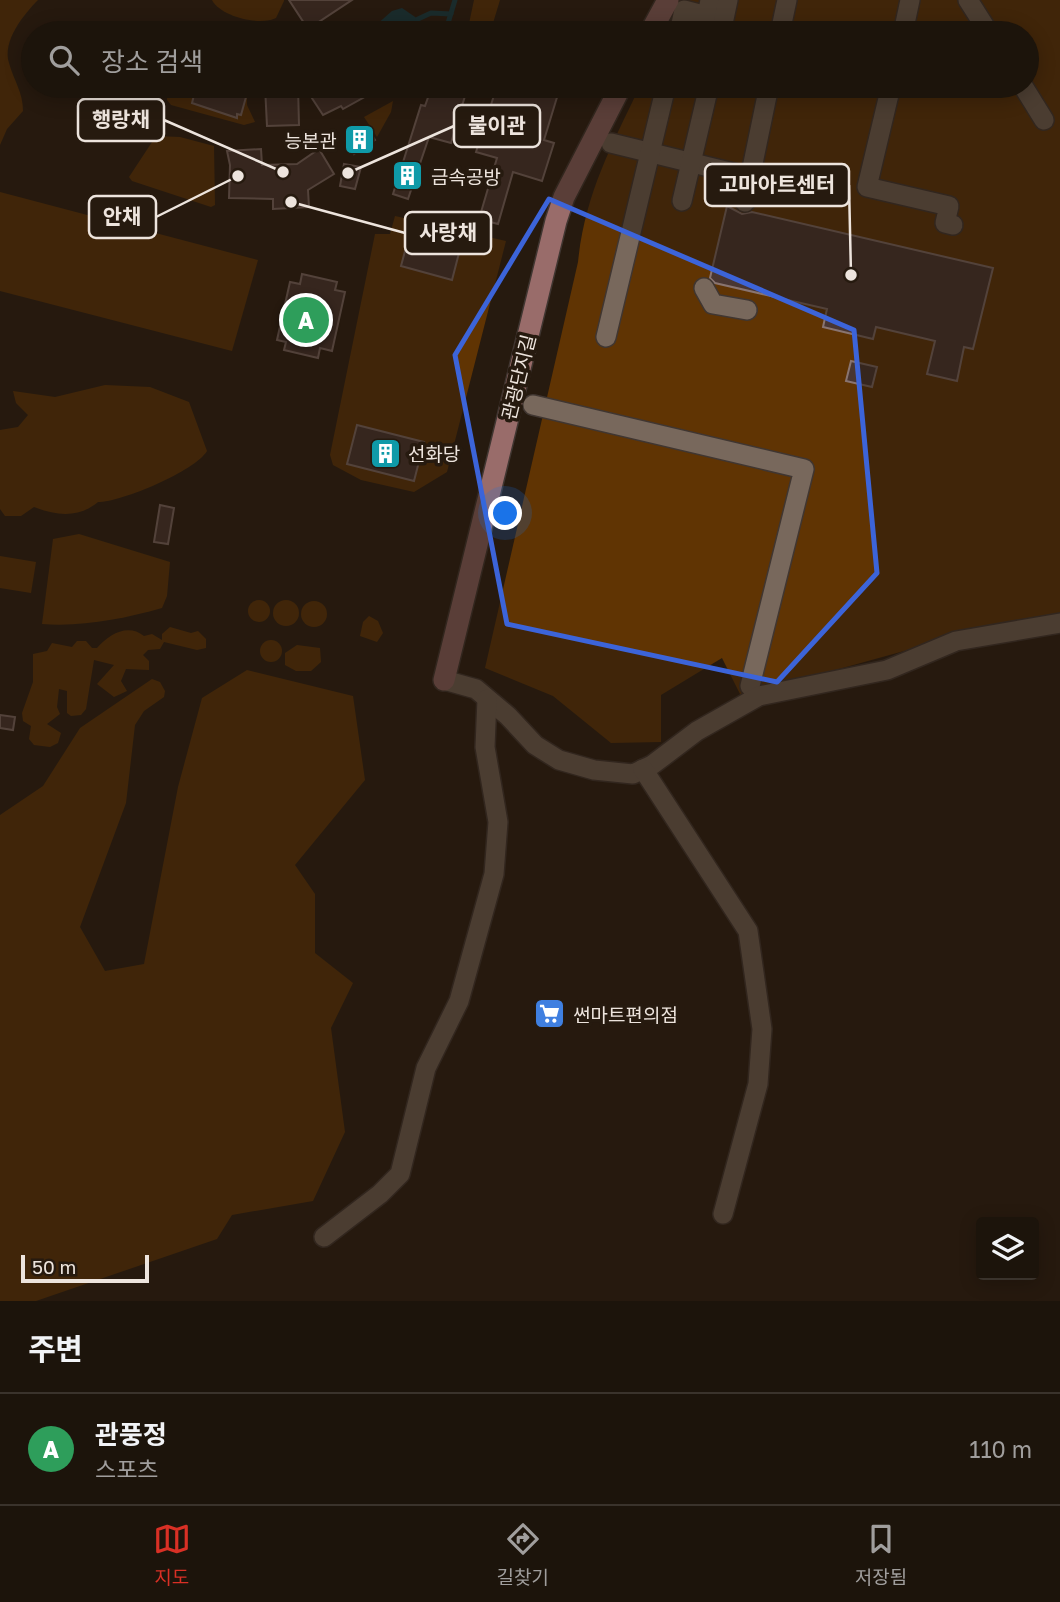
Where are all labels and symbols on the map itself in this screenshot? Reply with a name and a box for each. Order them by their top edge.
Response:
callout: 행랑채 [78,99,164,141]
callout: 불이관 [454,105,540,147]
text: 행랑채 [92,106,150,132]
text: 불이관 [468,112,526,138]
building icon: 능본관 [343,123,377,157]
place label: 능본관 [285,129,337,152]
building icon: 금속공방 [391,159,425,193]
callout: 고마아트센터 [705,164,849,206]
place label: 금속공방 [431,165,501,188]
text: 고마아트센터 [719,171,835,197]
callout: 안채 [89,196,156,238]
text: 안채 [103,203,141,229]
callout: 사랑채 [405,212,491,254]
text: 사랑채 [419,219,477,245]
pin: A [283,294,329,346]
street label: 관광단지길 [496,332,540,422]
building icon: 선화당 [368,436,402,470]
place label: 선화당 [408,442,460,465]
your location [488,496,522,530]
supermarket icon: 썬마트편의점 [533,997,567,1031]
place label: 썬마트편의점 [573,1003,678,1026]
scale bar [21,1252,149,1284]

